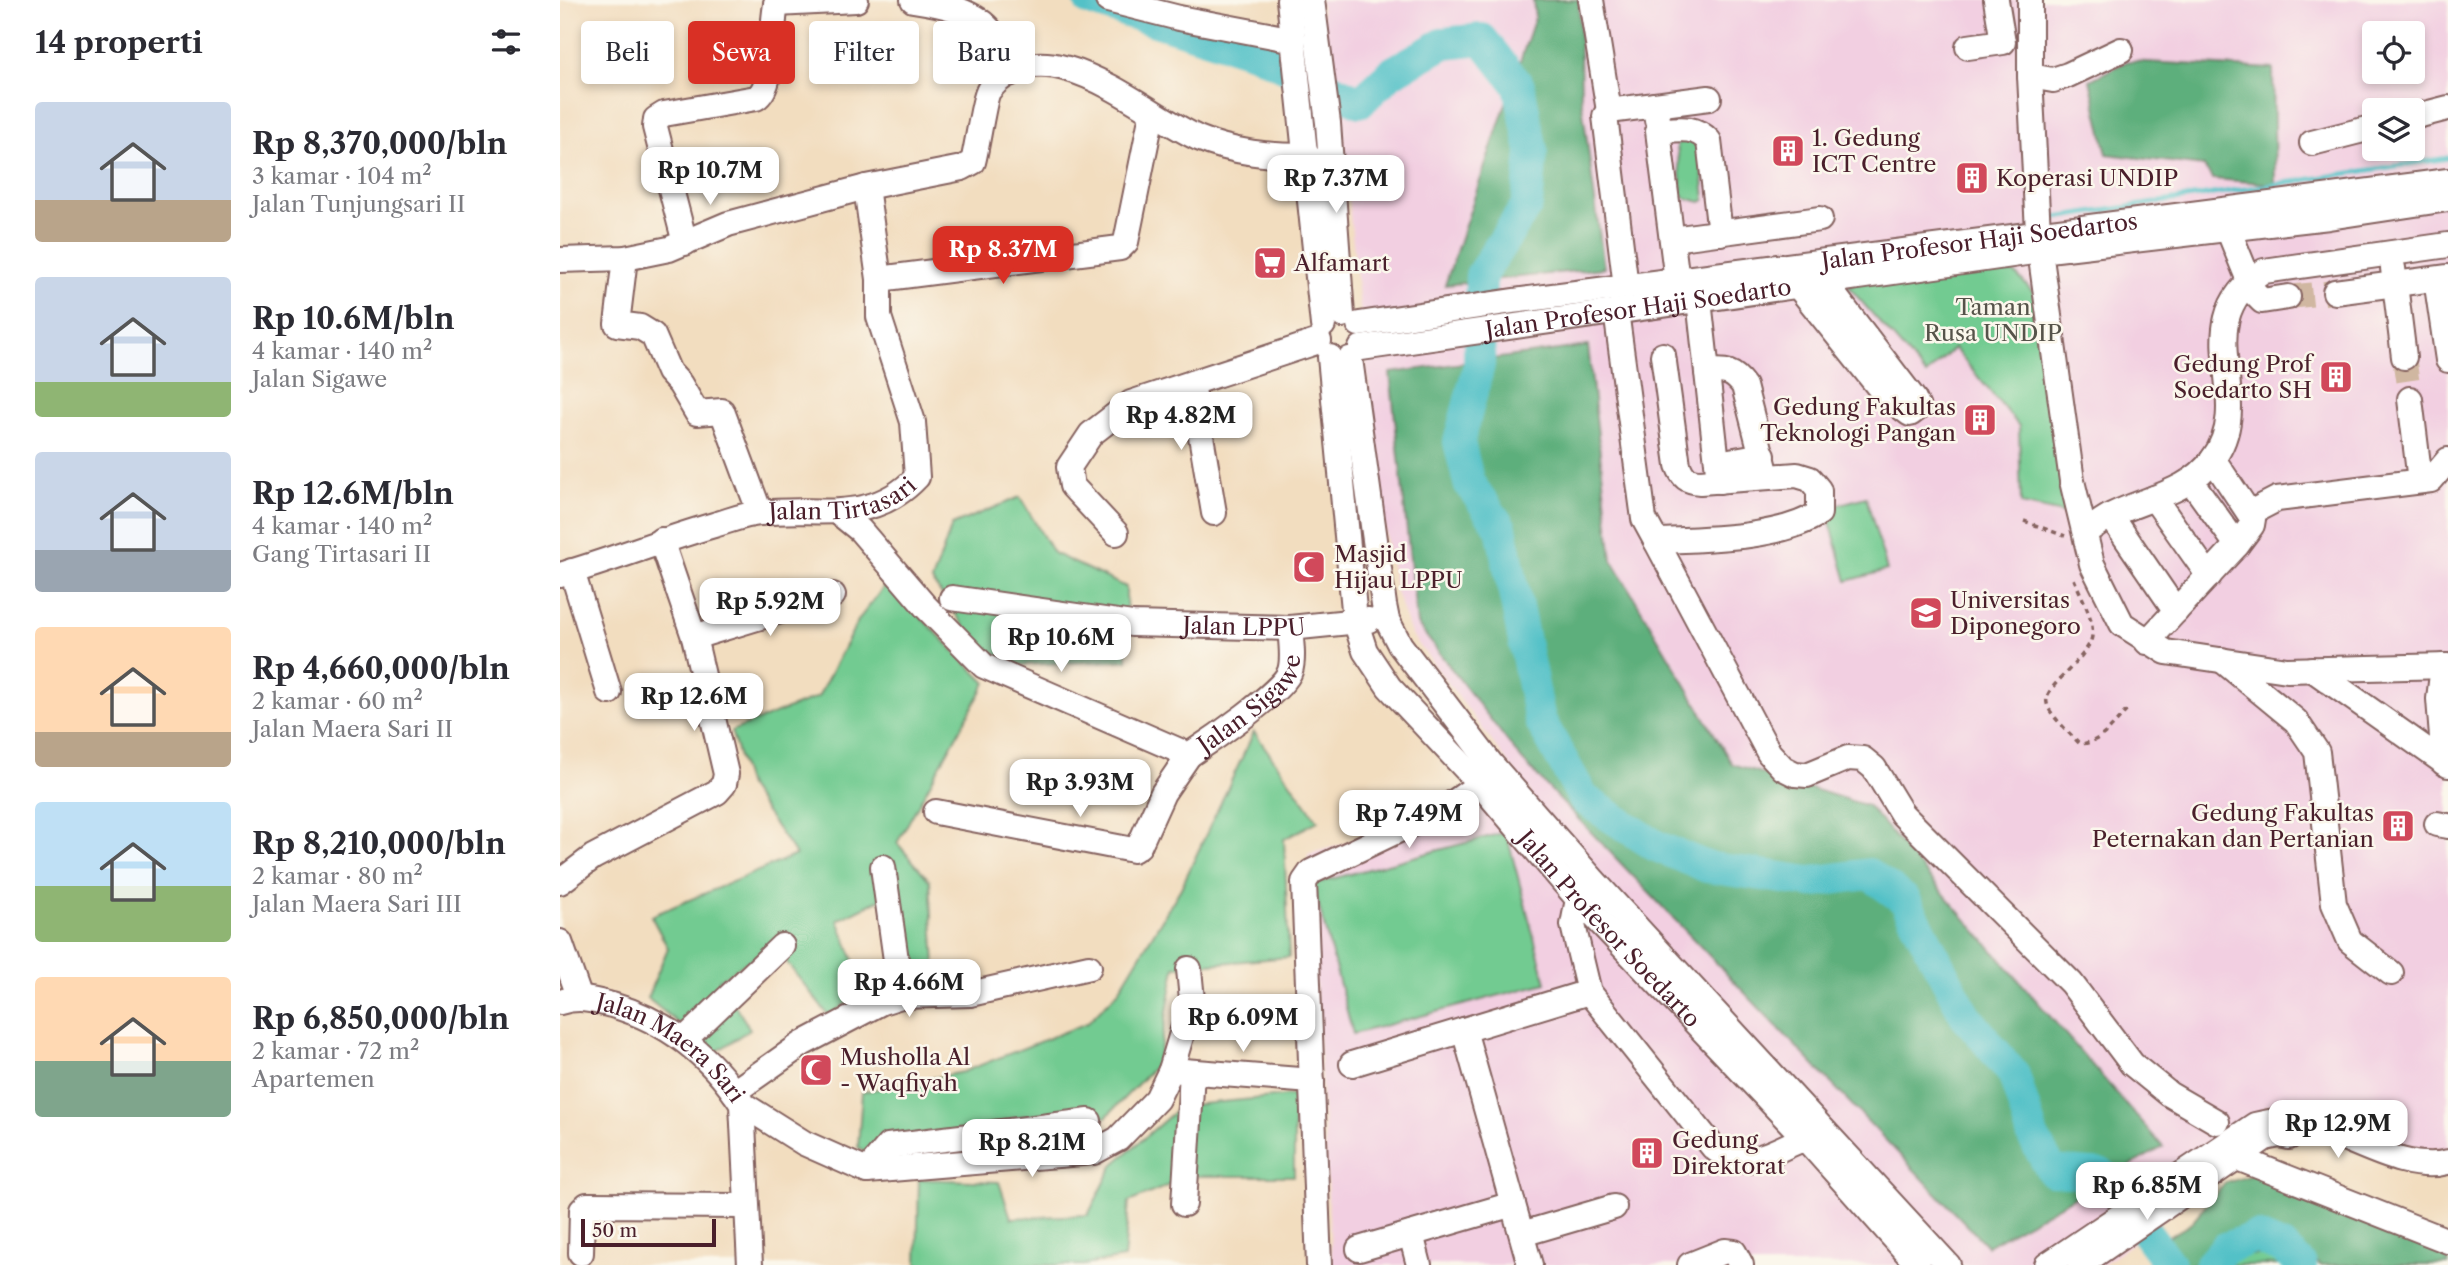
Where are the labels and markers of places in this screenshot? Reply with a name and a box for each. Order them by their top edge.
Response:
place label: 1. Gedung ICT Centre [1812,124,1936,178]
building icon: 1. Gedung ICT Centre [1769,132,1807,170]
pin: Rp 10.7M [638,148,782,207]
pin: Rp 7.37M [1264,156,1408,215]
building icon: Koperasi UNDIP [1953,159,1991,197]
place label: Koperasi UNDIP [1996,164,2178,192]
pin: Rp 8.37M [931,226,1075,286]
supermarket icon: Alfamart [1251,244,1289,282]
place label: Alfamart [1293,249,1390,277]
place label: Gedung Prof Soedarto SH [2173,350,2315,404]
building icon: Gedung Prof Soedarto SH [2317,358,2355,396]
pin: Rp 4.82M [1109,392,1253,452]
place label: Gedung Fakultas Teknologi Pangan [1760,393,1956,447]
building icon: Gedung Fakultas Teknologi Pangan [1961,401,1999,439]
place label: Masjid Hijau LPPU [1334,540,1463,594]
mosque icon: Masjid Hijau LPPU [1290,548,1328,586]
pin: Rp 5.92M [698,578,842,638]
place label: Universitas Diponegoro [1950,586,2081,640]
school or university icon: Universitas Diponegoro [1907,594,1945,632]
pin: Rp 10.6M [989,614,1133,674]
pin: Rp 12.6M [622,674,766,733]
pin: Rp 3.93M [1008,760,1152,819]
pin: Rp 7.49M [1337,790,1481,850]
place label: Gedung Fakultas Peternakan dan Pertanian [2092,799,2374,853]
building icon: Gedung Fakultas Peternakan dan Pertanian [2379,807,2417,845]
pin: Rp 4.66M [837,960,981,1019]
pin: Rp 6.09M [1171,995,1315,1054]
place label: Musholla Al - Waqfiyah [840,1043,970,1097]
mosque icon: Musholla Al - Waqfiyah [797,1051,835,1089]
pin: Rp 12.9M [2266,1100,2410,1160]
pin: Rp 8.21M [960,1120,1104,1179]
place label: Gedung Direktorat [1672,1126,1785,1180]
building icon: Gedung Direktorat [1628,1134,1666,1172]
pin: Rp 6.85M [2075,1162,2219,1222]

